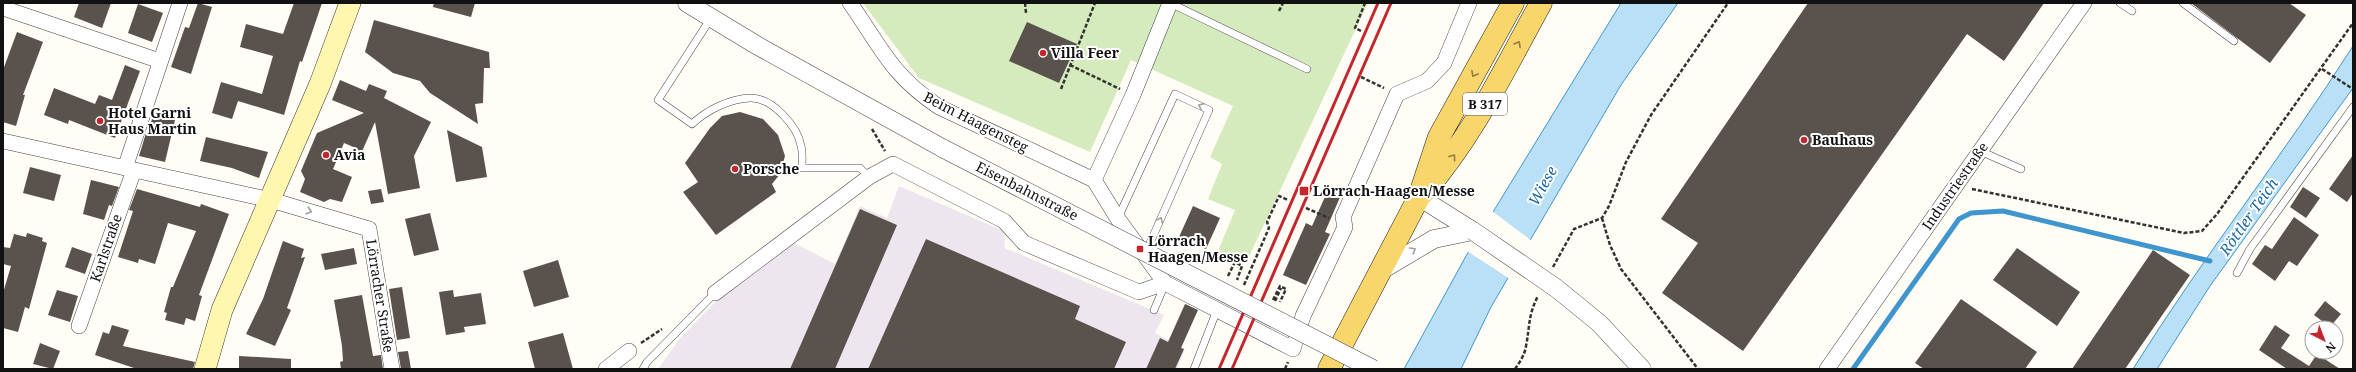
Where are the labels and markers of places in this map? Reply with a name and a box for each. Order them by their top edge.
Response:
place label: Villa Feer [1051,43,1120,62]
marker: Villa Feer [1038,48,1048,58]
place label: Hotel Garni Haus Martin [108,103,197,138]
marker: Hotel Garni Haus Martin [95,116,105,126]
place label: Bauhaus [1812,130,1873,149]
marker: Bauhaus [1799,135,1809,145]
place label: Avia [334,145,366,164]
marker: Avia [321,150,331,160]
place label: Porsche [743,159,799,178]
marker: Porsche [730,164,740,174]
place label: Lörrach-Haagen/Messe [1313,181,1475,200]
marker: Lörrach-Haagen/Messe [1298,185,1310,197]
place label: Lörrach Haagen/Messe [1148,231,1248,266]
marker: Lörrach Haagen/Messe [1135,244,1145,254]

